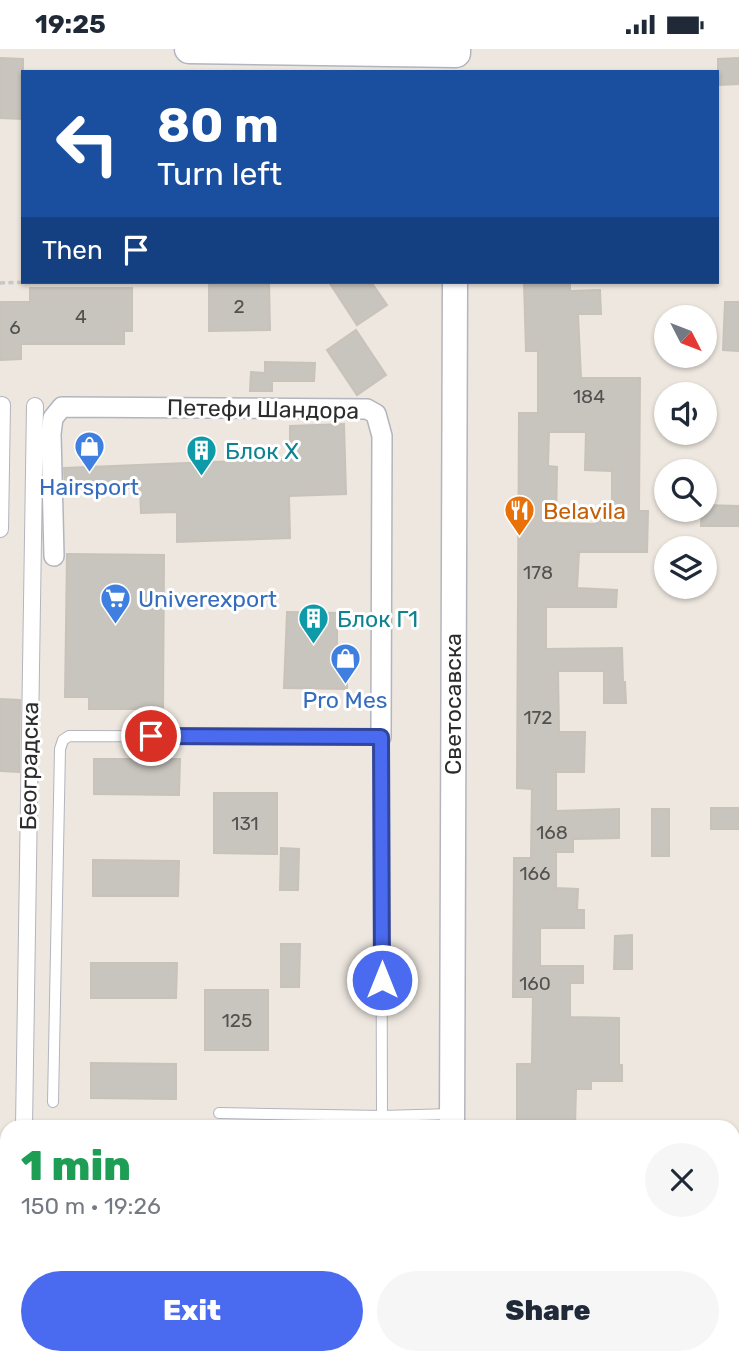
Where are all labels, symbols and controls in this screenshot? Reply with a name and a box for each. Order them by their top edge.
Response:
text: 19:25 [35,9,106,40]
text: 80 m [157,96,279,154]
icon: left [42,98,133,189]
text: Turn left [157,155,282,193]
icon: arrive [117,231,155,269]
text: Then [42,235,103,266]
house number: 2 [233,295,245,318]
house number: 4 [75,305,87,328]
north arrow [654,305,718,367]
map controls [654,305,717,599]
house number: 6 [9,316,21,339]
button: sound [654,382,717,445]
house number: 184 [573,385,605,408]
street label: Петефи Шандора [167,393,359,425]
shop icon: Hairsport [72,429,106,473]
building icon: Блок Х [185,434,219,478]
place label: Блок Х [225,437,299,465]
button: search [654,459,717,522]
place label: Hairsport [39,473,139,501]
restaurant icon: Belavila [503,494,537,538]
place label: Belavila [543,497,626,525]
button: layers [654,536,717,599]
house number: 178 [523,561,553,584]
supermarket icon: Univerexport [98,582,132,626]
place label: Univerexport [138,585,277,613]
building icon: Блок Г1 [297,602,331,646]
place label: Блок Г1 [337,605,418,633]
street label: Светосавска [439,633,467,775]
shop icon: Pro Mes [328,642,362,686]
place label: Pro Mes [303,686,388,714]
street label: Београдска [14,701,44,831]
pin [121,706,181,766]
house number: 172 [523,706,553,729]
icon: arrive [132,717,170,755]
house number: 131 [231,812,259,835]
house number: 168 [536,821,568,844]
house number: 166 [519,862,551,885]
position arrow [345,943,419,1017]
house number: 160 [519,972,551,995]
house number: 125 [222,1009,252,1032]
text: 1 min [21,1141,131,1191]
button: close [645,1143,719,1217]
text: 150 m · 19:26 [21,1192,161,1220]
button: Exit [21,1271,363,1351]
button: Share [377,1271,719,1351]

